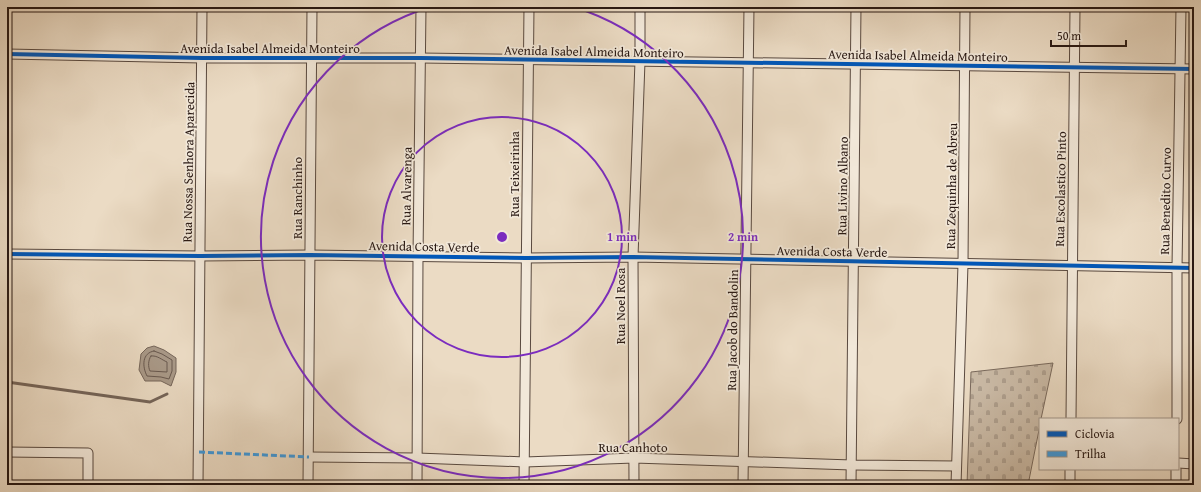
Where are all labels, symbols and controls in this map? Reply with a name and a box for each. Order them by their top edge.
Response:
scale bar [1051,22,1126,48]
text: 50 m [1057,27,1081,44]
street label: Avenida Isabel Almeida Monteiro [180,39,360,58]
street label: Avenida Isabel Almeida Monteiro [504,40,684,63]
street label: Avenida Isabel Almeida Monteiro [828,44,1008,67]
street label: Rua Nossa Senhora Aparecida [178,81,199,243]
street label: Rua Zequinha de Abreu [941,123,962,249]
street label: Rua Teixeirinha [505,130,524,217]
street label: Rua Escolastico Pinto [1050,131,1071,247]
street label: Rua Livino Albano [832,136,853,236]
street label: Rua Alvarenga [396,146,417,225]
street label: Rua Benedito Curvo [1155,147,1176,255]
street label: Rua Ranchinho [288,157,307,239]
text: 1 min [607,228,637,245]
text: 2 min [728,228,758,245]
centre of rings [495,230,509,244]
street label: Avenida Costa Verde [368,236,480,257]
street label: Avenida Costa Verde [776,241,888,262]
street label: Rua Noel Rosa [611,267,630,344]
street label: Rua Jacob do Bandolin [722,269,743,391]
legend [1039,418,1179,470]
text: Ciclovia [1075,425,1115,442]
street label: Rua Canhoto [598,438,668,457]
text: Trilha [1075,445,1106,462]

